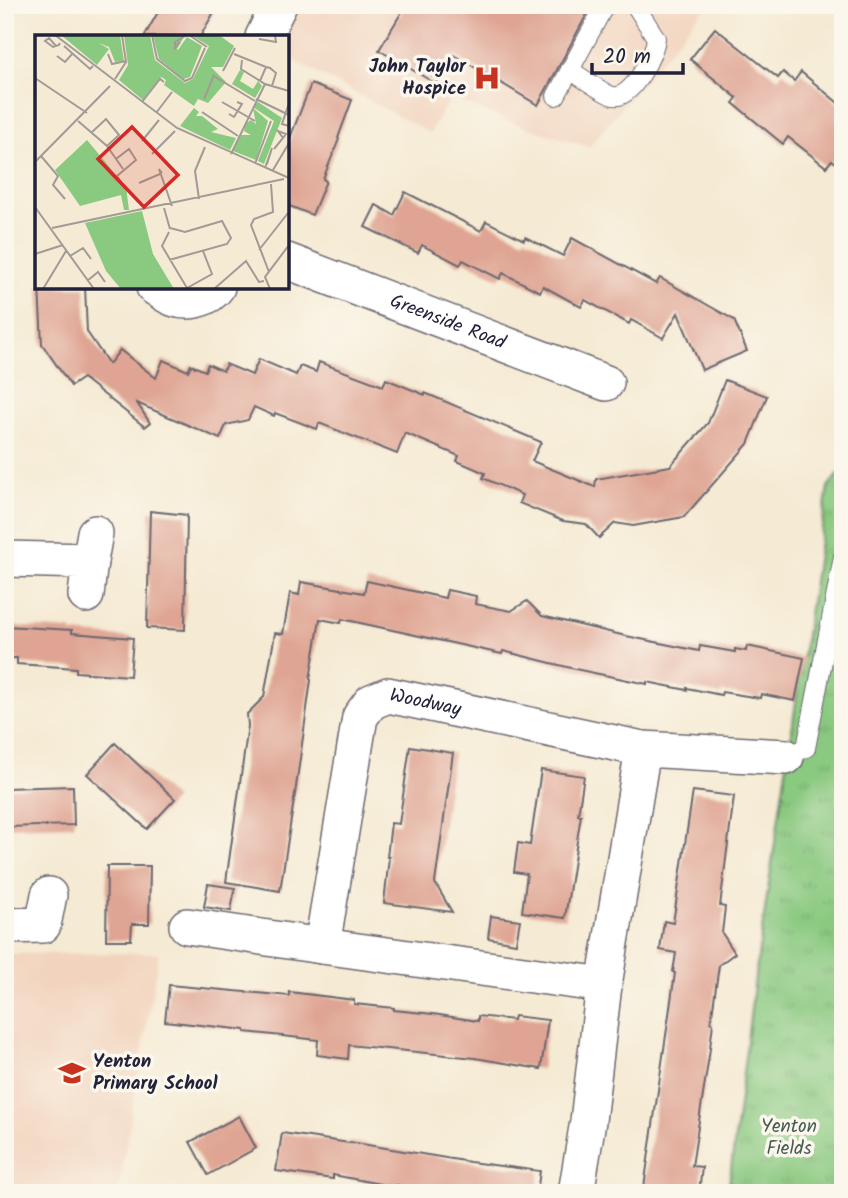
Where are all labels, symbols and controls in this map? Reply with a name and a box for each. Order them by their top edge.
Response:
scale bar [592,32,684,76]
inset map [35,35,289,289]
text: 20 m [603,41,651,74]
place label: John Taylor Hospice [369,52,467,104]
hospital icon: John Taylor Hospice [472,63,502,93]
street label: Greenside Road [386,287,510,358]
street label: Woodway [387,681,465,725]
place label: Yenton Primary School [93,1047,218,1099]
school or university icon: Yenton Primary School [57,1058,87,1088]
park label: Yenton Fields [761,1112,817,1164]

